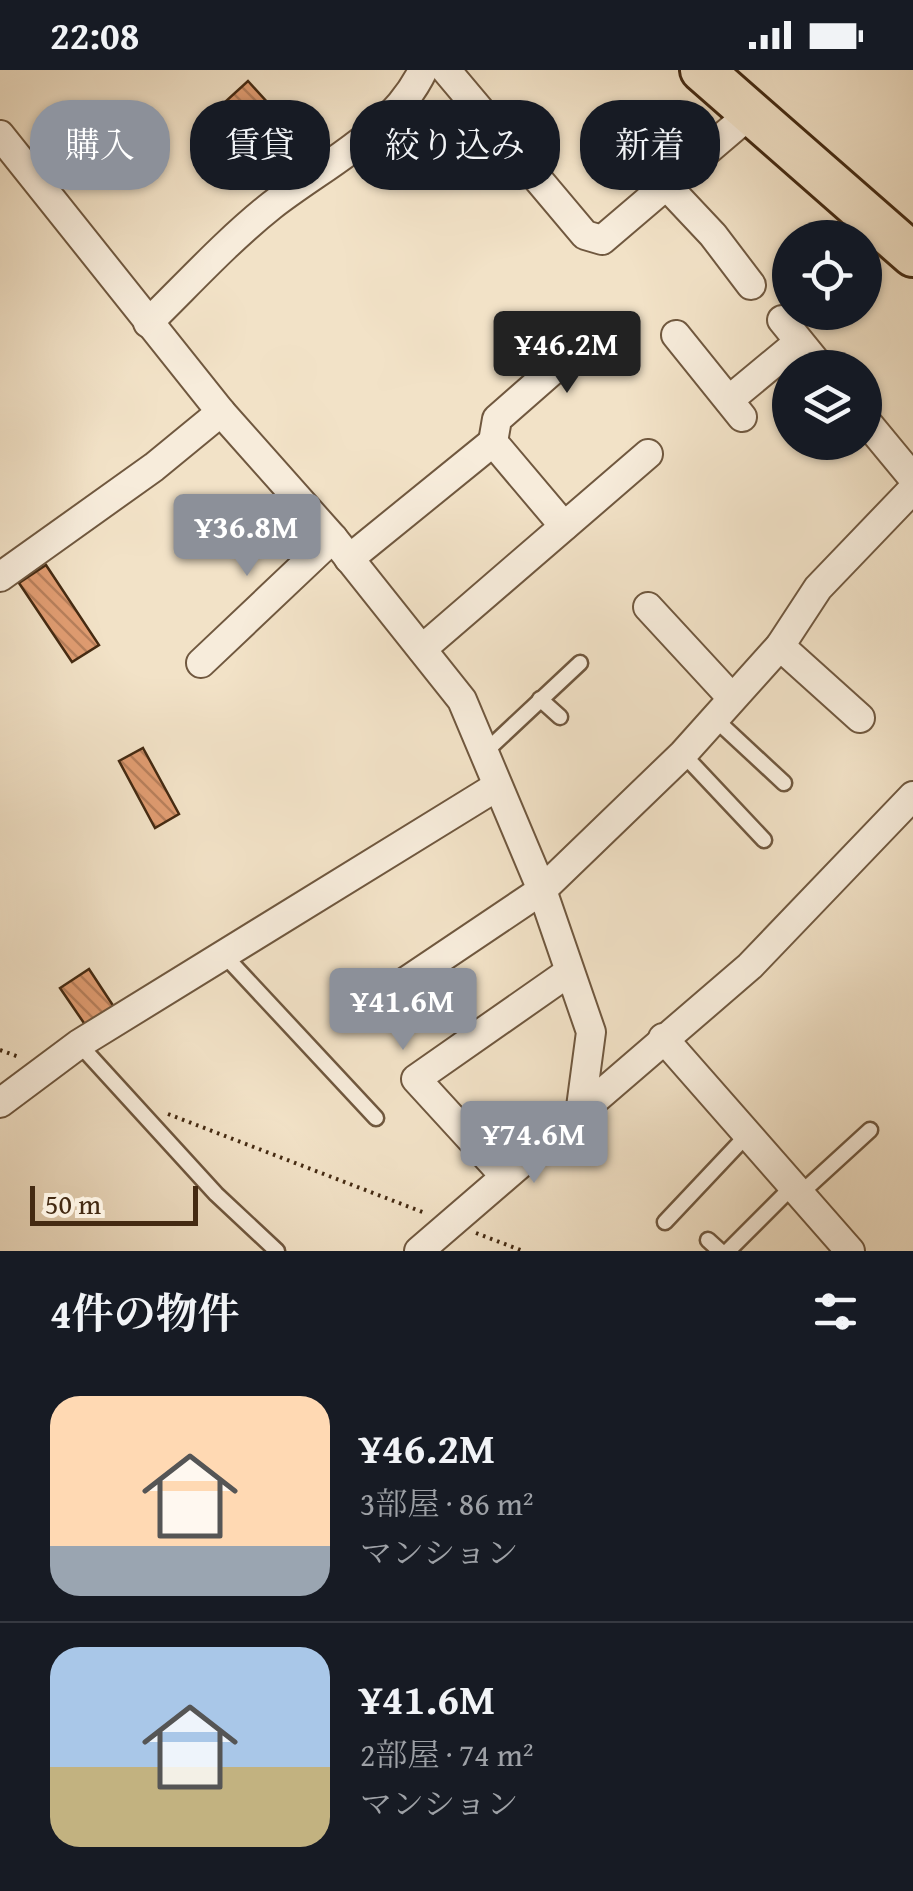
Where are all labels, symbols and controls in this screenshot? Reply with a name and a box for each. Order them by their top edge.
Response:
text: 22:08 [50,7,140,63]
chip: 購入 [30,100,170,190]
chip: 賃貸 [190,100,330,190]
chip: 絞り込み [350,100,560,190]
chip: 新着 [580,100,720,190]
map controls [772,220,882,460]
button: locate [772,220,882,330]
pin: ¥46.2M [486,311,648,396]
text: ¥46.2M [516,320,618,367]
button: layers [772,350,882,460]
pin: ¥36.8M [166,494,328,579]
text: ¥36.8M [196,503,298,550]
pin: ¥41.6M [322,968,484,1053]
text: ¥41.6M [352,977,454,1024]
pin: ¥74.6M [453,1101,615,1186]
text: ¥74.6M [483,1110,585,1157]
scale bar [30,1181,198,1226]
text: 50 m [45,1183,101,1224]
text: 4件の物件 [50,1282,240,1343]
icon: filters [808,1284,863,1339]
text: ¥46.2M [360,1417,495,1478]
icon: home [130,1436,250,1556]
text: 3部屋 · 86 m² [360,1480,534,1527]
text: マンション [360,1529,519,1576]
text: ¥41.6M [360,1668,495,1729]
icon: home [130,1687,250,1807]
text: 2部屋 · 74 m² [360,1731,534,1778]
text: マンション [360,1780,519,1827]

